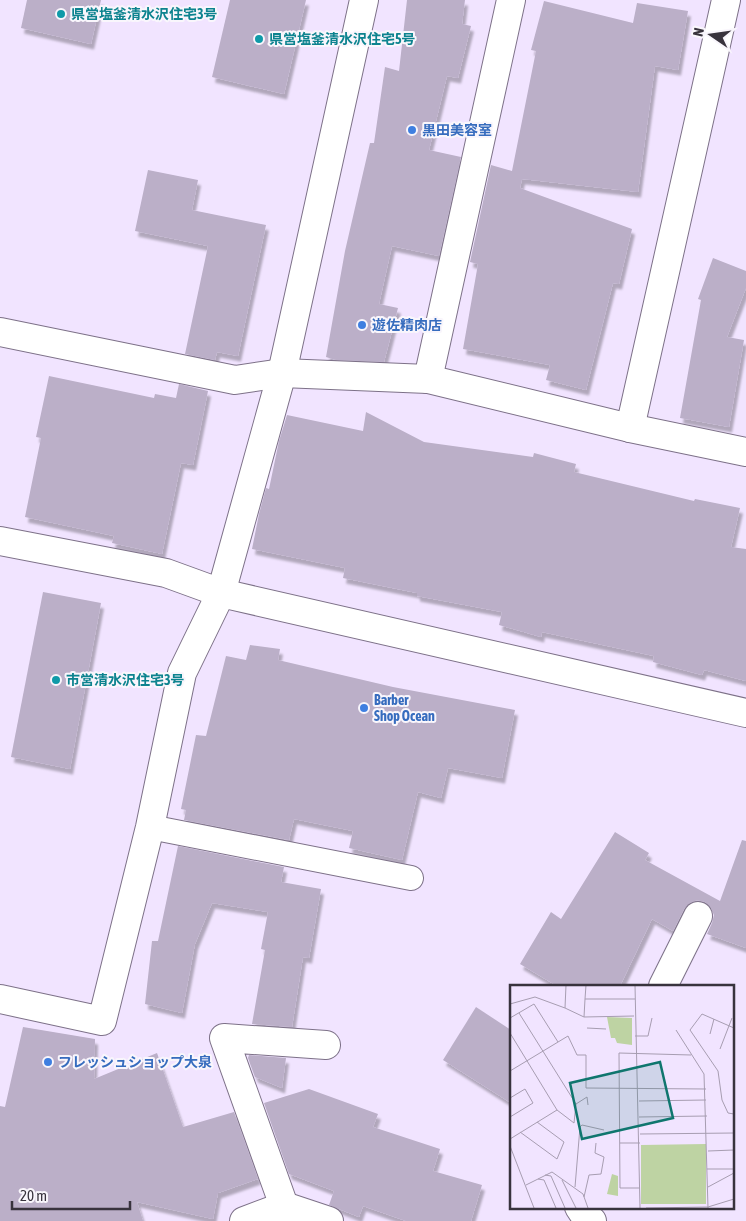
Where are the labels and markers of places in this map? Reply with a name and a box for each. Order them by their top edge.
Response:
place label: 県営塩釜清水沢住宅3号 [71,6,218,22]
marker: 県営塩釜清水沢住宅3号 [55,8,67,20]
place label: 県営塩釜清水沢住宅5号 [269,31,416,47]
marker: 県営塩釜清水沢住宅5号 [253,33,265,45]
place label: 黒田美容室 [422,122,492,138]
marker: 黒田美容室 [406,124,418,136]
place label: 遊佐精肉店 [372,317,442,333]
marker: 遊佐精肉店 [356,319,368,331]
place label: 市営清水沢住宅3号 [66,672,185,688]
marker: 市営清水沢住宅3号 [50,674,62,686]
place label: Barber Shop Ocean [374,692,435,724]
marker: Barber Shop Ocean [358,702,370,714]
place label: フレッシュショップ大泉 [58,1054,212,1070]
marker: フレッシュショップ大泉 [42,1056,54,1068]

